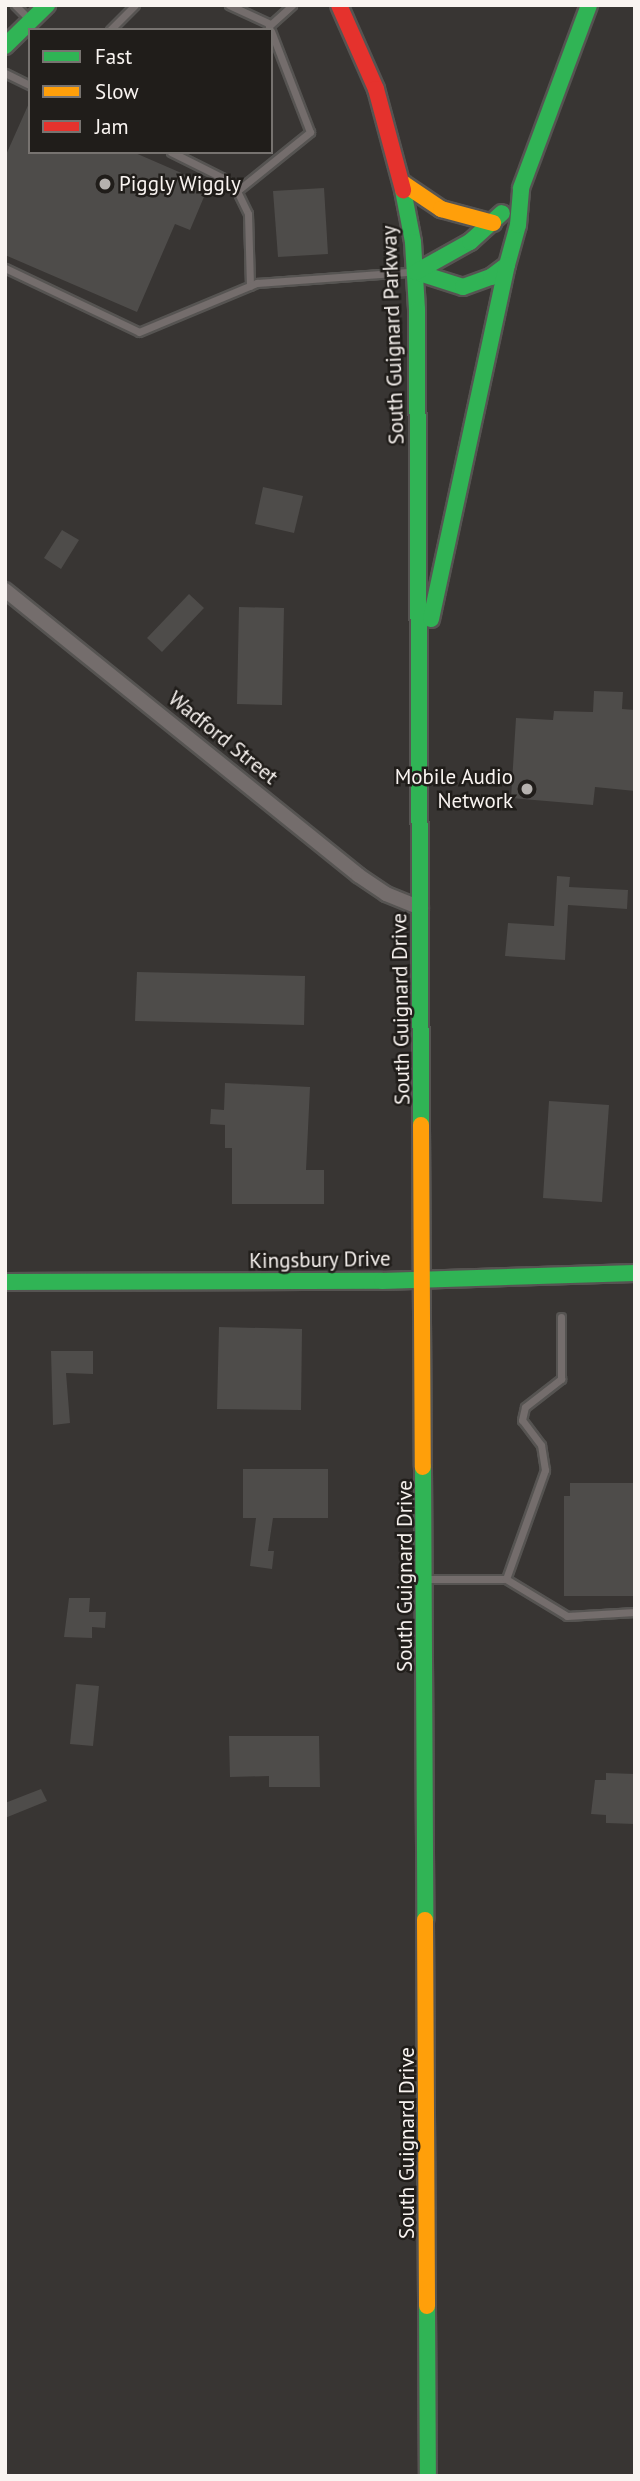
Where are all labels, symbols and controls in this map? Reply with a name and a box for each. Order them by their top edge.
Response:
legend [28,28,273,154]
text: Fast [95,43,132,70]
text: Slow [95,78,139,105]
text: Jam [95,113,129,140]
place label: Piggly Wiggly [119,171,242,197]
marker: Piggly Wiggly [97,176,113,192]
street label: South Guignard Parkway [377,225,409,445]
street label: Wadford Street [163,686,283,790]
place label: Mobile Audio Network [394,764,513,814]
marker: Mobile Audio Network [519,781,535,797]
street label: South Guignard Drive [387,913,415,1105]
street label: Kingsbury Drive [249,1246,391,1274]
street label: South Guignard Drive [392,1480,418,1672]
street label: South Guignard Drive [394,2047,420,2239]

